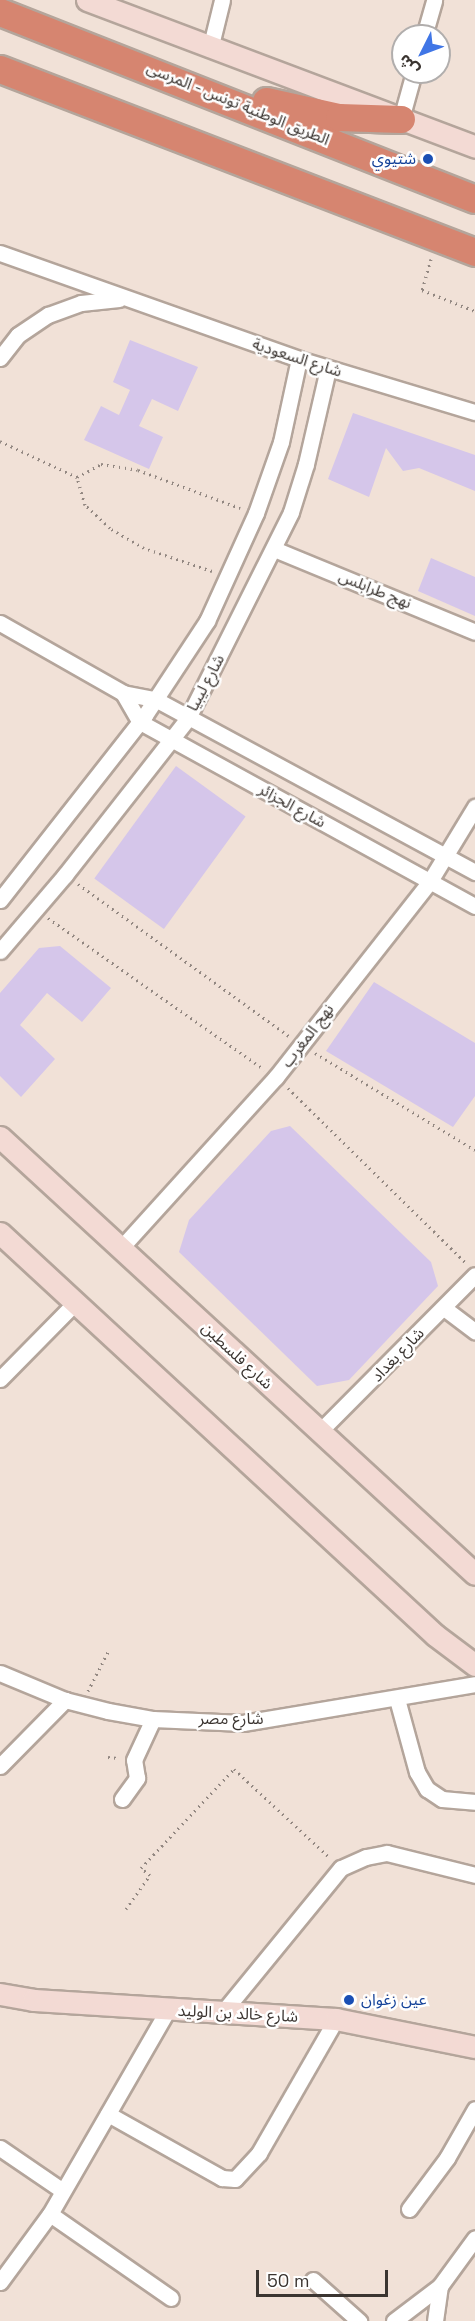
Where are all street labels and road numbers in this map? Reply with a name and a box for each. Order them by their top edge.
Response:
street label: الطريق الوطنية تونس - المرسى [143,58,333,150]
street label: شارع السعودية [250,335,344,381]
street label: نهج طرابلس [336,567,414,613]
street label: شارع ليبيا [183,651,229,715]
street label: شارع الجزائر [255,780,329,832]
street label: نهج المغرب [278,1000,338,1072]
street label: شارع فلسطين [198,1318,276,1394]
street label: شارع بغداد [368,1324,428,1386]
street label: شارع مصر [198,1709,264,1729]
street label: شارع خالد بن الوليد [177,2001,299,2027]

